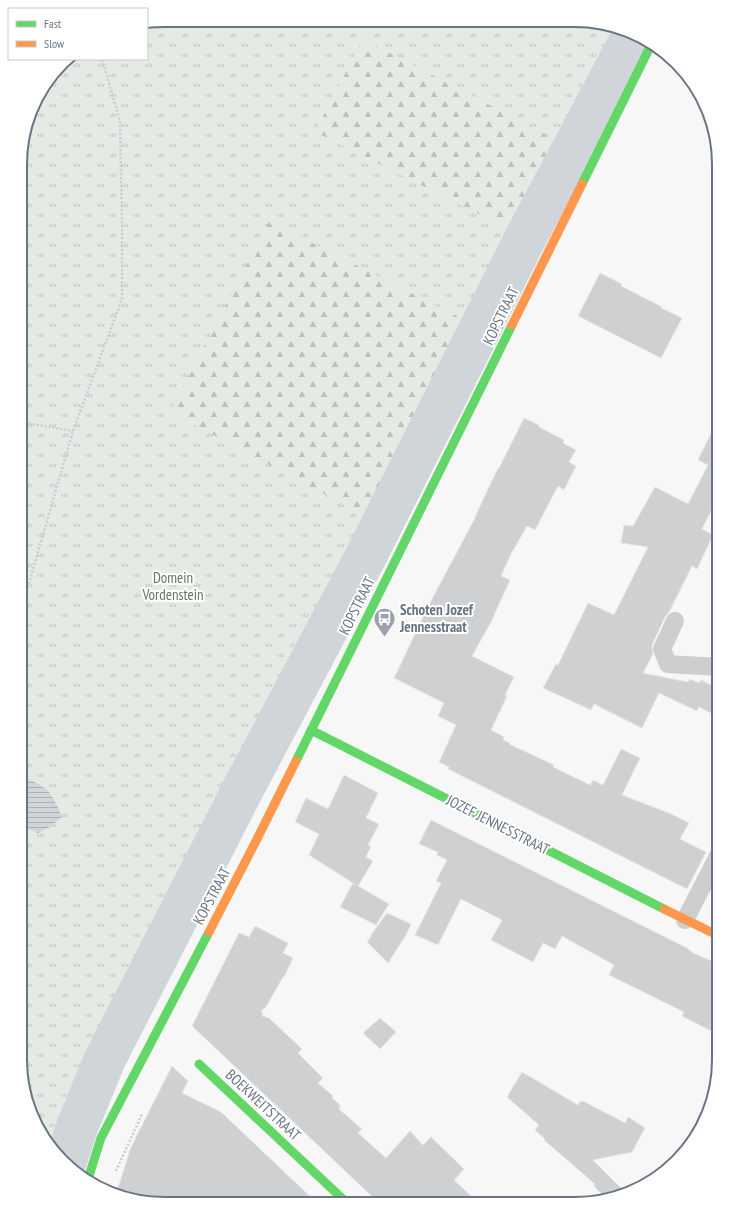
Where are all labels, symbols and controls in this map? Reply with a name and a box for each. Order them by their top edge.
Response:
legend [8,8,148,60]
text: Fast [44,16,62,31]
text: Slow [44,36,65,51]
street label: KOPSTRAAT [478,283,523,348]
park label: Domein Vordenstein [141,568,204,604]
street label: KOPSTRAAT [334,573,379,638]
place label: Schoten Jozef Jennesstraat [399,600,474,636]
bus stop icon: Schoten Jozef Jennesstraat [371,606,397,639]
street label: JOZEF JENNESSTRAAT [443,790,553,859]
street label: KOPSTRAAT [189,864,235,928]
street label: BOEKWEITSTRAAT [222,1065,305,1144]

